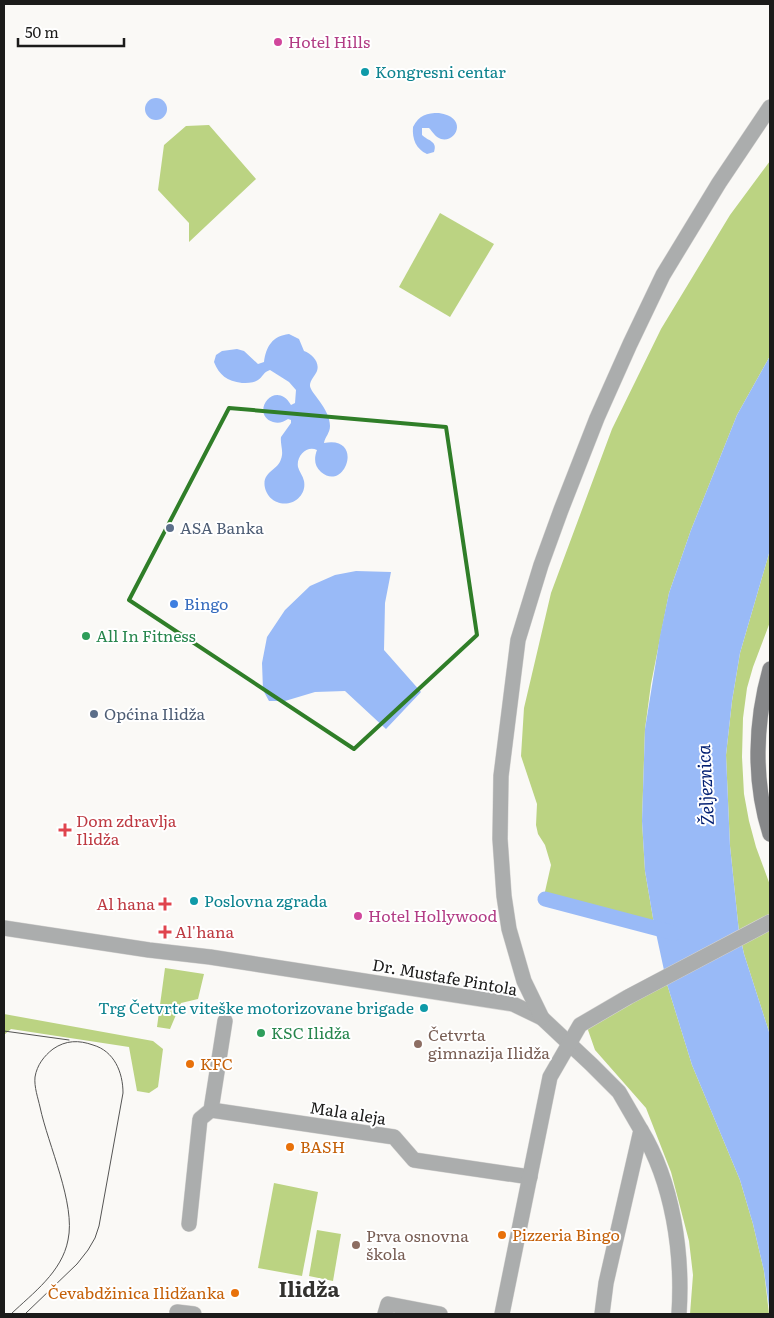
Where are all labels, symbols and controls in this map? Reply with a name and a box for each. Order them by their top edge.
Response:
scale bar [18,15,124,47]
text: 50 m [25,20,59,43]
place label: Hotel Hills [288,29,370,53]
marker: Hotel Hills [272,36,284,48]
place label: Kongresni centar [375,59,506,83]
marker: Kongresni centar [359,66,371,78]
place label: ASA Banka [180,515,264,539]
marker: ASA Banka [164,522,176,534]
place label: Bingo [184,591,228,615]
marker: Bingo [168,598,180,610]
place label: All In Fitness [96,623,196,647]
marker: All In Fitness [80,630,92,642]
place label: Općina Ilidža [104,701,206,725]
marker: Općina Ilidža [88,708,100,720]
water label: Željeznica [689,743,720,826]
place label: Dom zdravlja Ilidža [76,808,177,850]
marker: Dom zdravlja Ilidža [58,823,72,837]
place label: Poslovna zgrada [204,888,328,912]
place label: Al hana [96,891,155,915]
marker: Poslovna zgrada [188,895,200,907]
marker: Al hana [159,898,171,910]
place label: Hotel Hollywood [368,903,497,927]
marker: Hotel Hollywood [352,910,364,922]
place label: Al'hana [175,919,235,943]
marker: Al'hana [159,926,171,938]
street label: Dr. Mustafe Pintola [371,951,520,1001]
place label: Trg Četvrte viteške motorizovane brigade [98,995,414,1019]
marker: Trg Četvrte viteške motorizovane brigade [418,1002,430,1014]
place label: KSC Ilidža [271,1020,351,1044]
place label: Četvrta gimnazija Ilidža [428,1022,550,1064]
marker: KSC Ilidža [255,1027,267,1039]
marker: Četvrta gimnazija Ilidža [412,1038,424,1050]
place label: KFC [200,1051,233,1075]
marker: KFC [184,1058,196,1070]
street label: Mala aleja [308,1094,388,1130]
place label: BASH [300,1134,345,1158]
marker: BASH [284,1141,296,1153]
place label: Pizzeria Bingo [512,1222,620,1246]
place label: Prva osnovna škola [366,1223,469,1265]
marker: Pizzeria Bingo [496,1229,508,1241]
marker: Prva osnovna škola [350,1239,362,1251]
district label: Ilidža [278,1272,340,1303]
place label: Čevabdžinica Ilidžanka [48,1280,225,1304]
marker: Čevabdžinica Ilidžanka [229,1287,241,1299]

